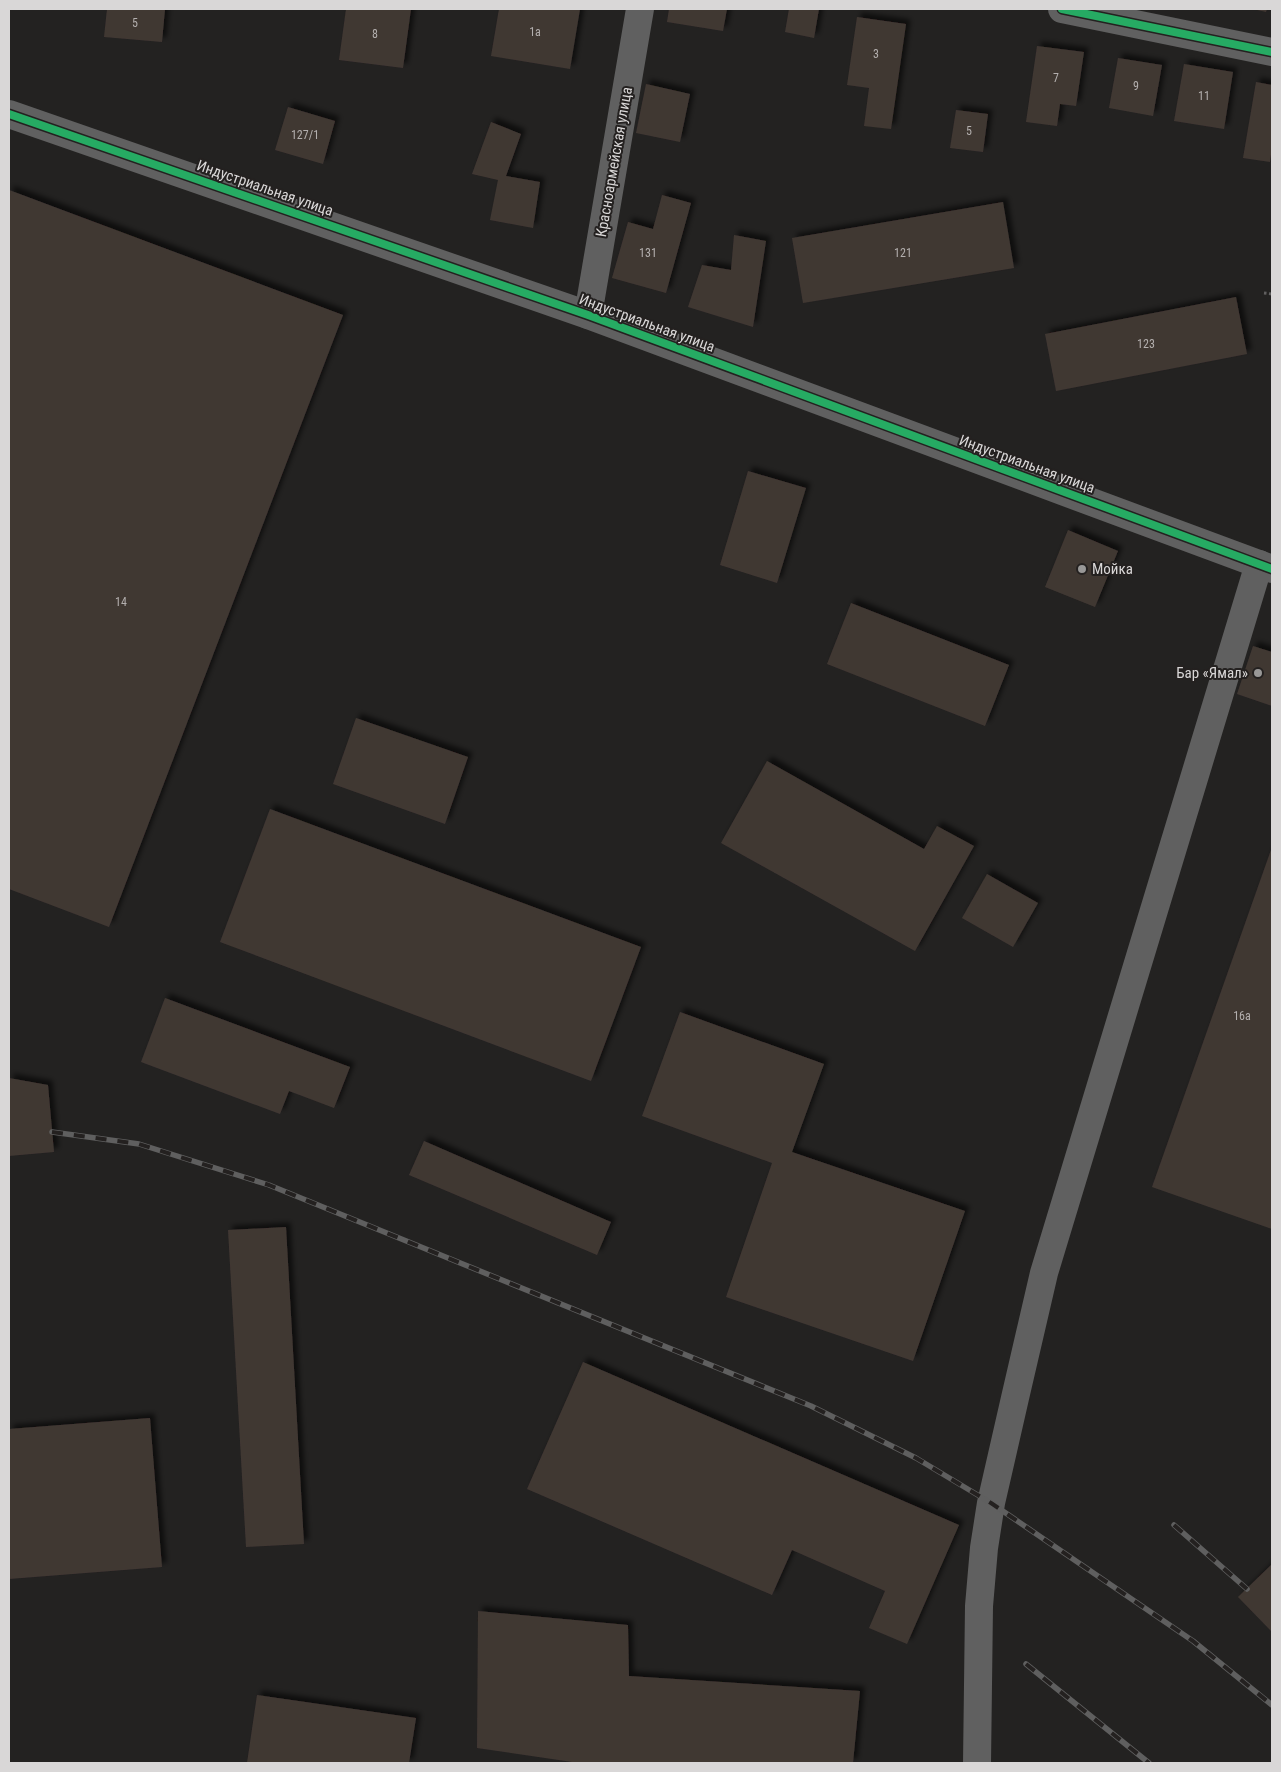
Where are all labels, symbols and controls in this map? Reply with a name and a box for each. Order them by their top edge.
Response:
house number: 5 [132,16,138,30]
house number: 1а [529,25,541,39]
house number: 8 [372,27,378,41]
house number: 3 [873,47,879,61]
house number: 7 [1053,71,1059,85]
house number: 9 [1133,79,1139,93]
street label: Красноармейская улица [592,86,636,238]
house number: 11 [1198,89,1210,103]
house number: 5 [966,124,972,138]
house number: 127/1 [291,128,319,142]
street label: Индустриальная улица [194,156,336,220]
house number: 131 [639,246,657,260]
house number: 121 [894,246,912,260]
street label: Индустриальная улица [577,290,717,356]
house number: 123 [1137,337,1155,351]
street label: Индустриальная улица [957,431,1097,497]
place label: Мойка [1092,560,1133,578]
marker: Мойка [1076,563,1088,575]
house number: 14 [115,595,127,609]
place label: Бар «Ямал» [1176,664,1248,682]
marker: Бар «Ямал» [1252,667,1264,679]
house number: 16а [1233,1009,1251,1023]

